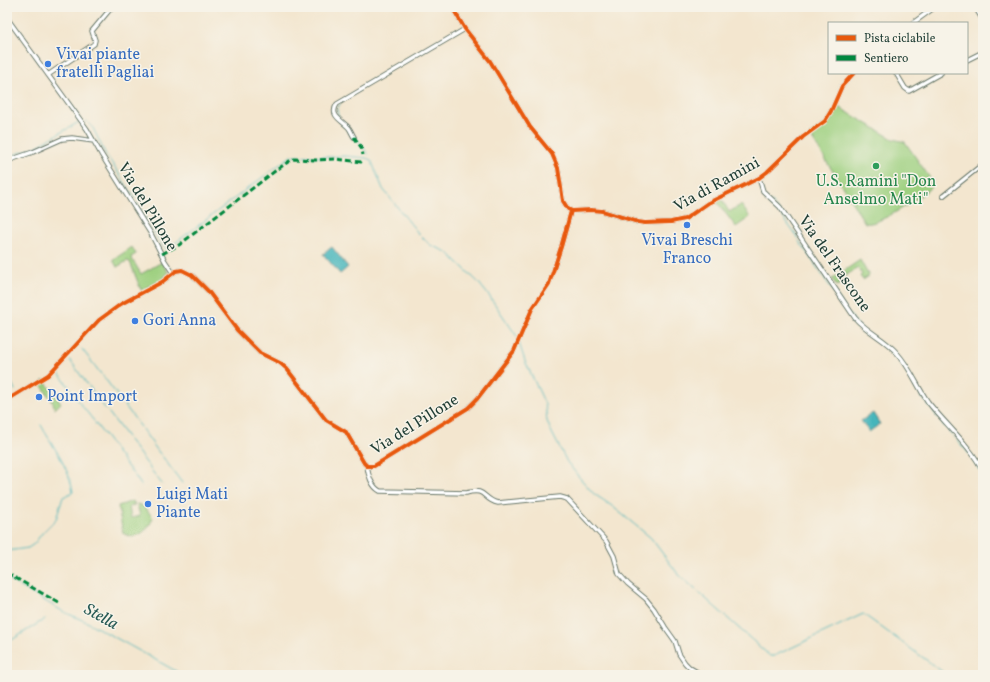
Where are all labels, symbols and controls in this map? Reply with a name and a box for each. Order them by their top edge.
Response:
legend [828,22,968,74]
text: Pista ciclabile [864,31,936,47]
place label: Vivai piante fratelli Pagliai [56,44,155,84]
text: Sentiero [864,51,908,67]
marker: Vivai piante fratelli Pagliai [43,59,53,69]
street label: Via di Ramini [670,152,764,218]
street label: Via del Pillone [112,158,182,256]
marker: U.S. Ramini "Don Anselmo Mati" [871,161,881,171]
place label: U.S. Ramini "Don Anselmo Mati" [816,171,936,211]
street label: Via del Frascone [792,211,876,317]
marker: Vivai Breschi Franco [682,220,692,230]
place label: Vivai Breschi Franco [641,230,733,270]
place label: Gori Anna [143,310,216,332]
marker: Gori Anna [130,316,140,326]
place label: Point Import [47,386,138,408]
street label: Via del Pillone [367,389,463,461]
marker: Point Import [34,392,44,402]
place label: Luigi Mati Piante [156,484,228,524]
marker: Luigi Mati Piante [143,499,153,509]
water label: Stella [80,598,122,636]

